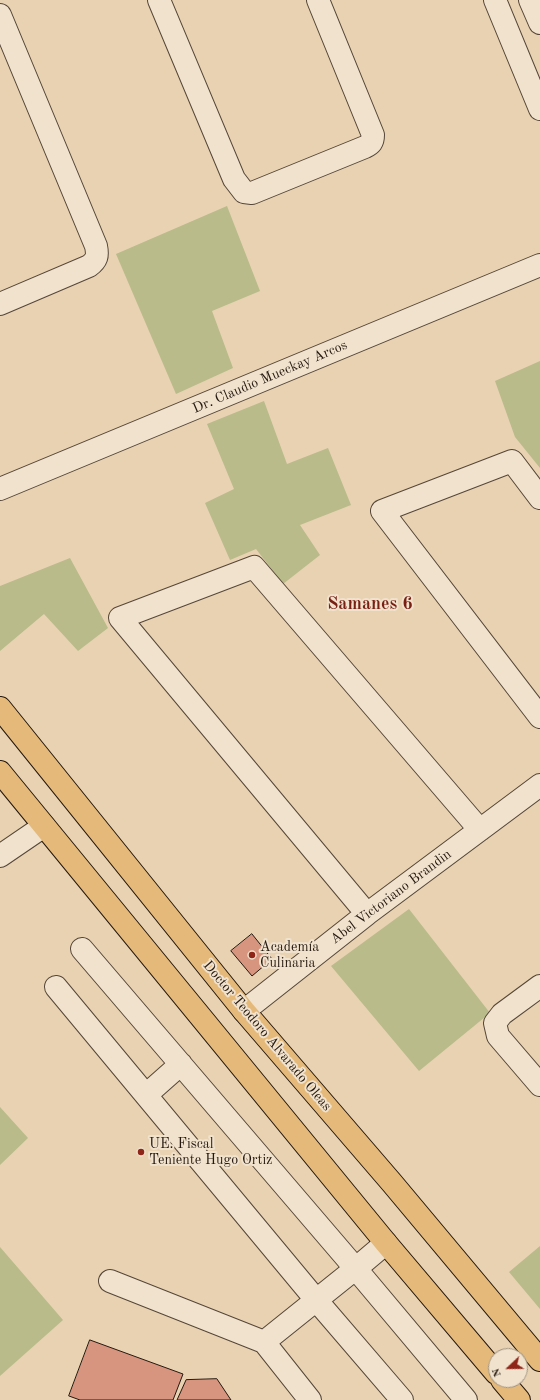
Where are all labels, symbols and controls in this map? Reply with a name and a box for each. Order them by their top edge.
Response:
street label: Dr. Claudio Mueckay Arcos [190,337,350,417]
district label: Samanes 6 [327,593,413,615]
street label: Abel Victoriano Brandin [327,846,455,948]
place label: Academía Culinaria [260,939,319,972]
marker: Academía Culinaria [247,950,257,960]
street label: Doctor Teodoro Alvarado Oleas [199,957,335,1115]
place label: UE. Fiscal Teniente Hugo Ortiz [149,1136,272,1168]
marker: UE. Fiscal Teniente Hugo Ortiz [136,1147,146,1157]
north arrow [488,1348,528,1388]
text: N [491,1366,504,1378]

